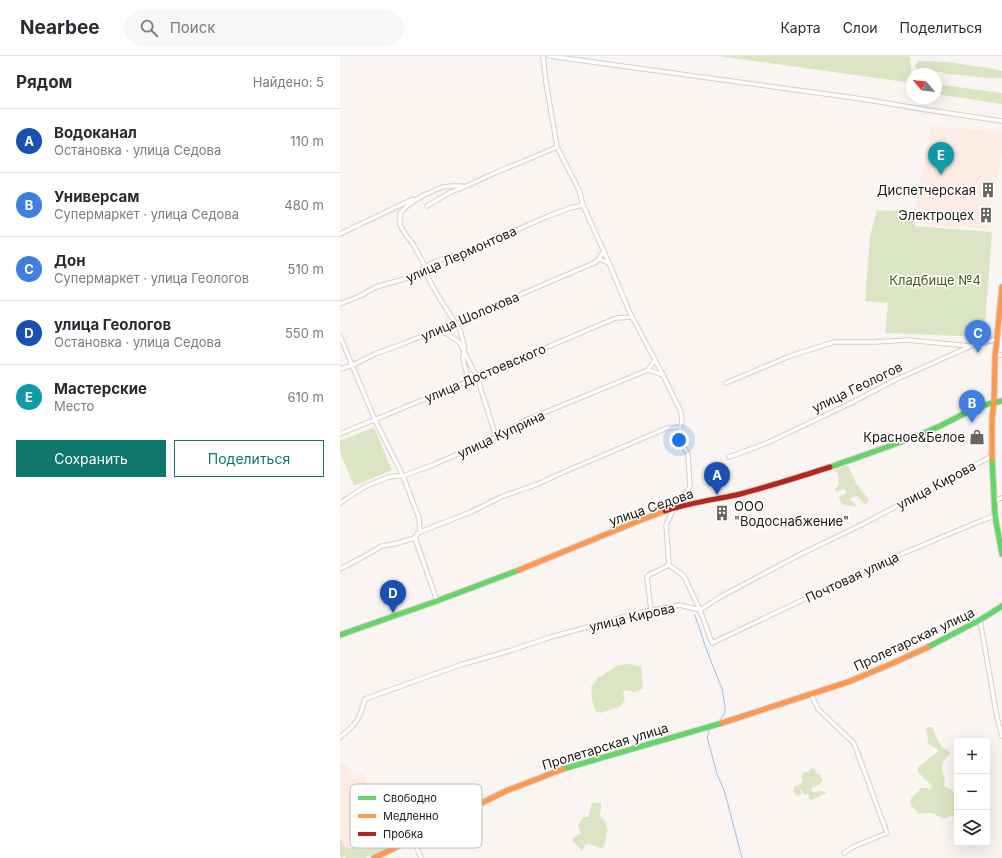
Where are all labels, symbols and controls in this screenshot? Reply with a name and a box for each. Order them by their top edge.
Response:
search box [124,10,404,46]
text: Nearbee [20,16,100,39]
icon: search [138,17,160,39]
text: Поиск [170,18,215,37]
text: Карта [780,19,821,36]
text: Слои [843,19,878,36]
text: Поделиться [900,19,982,36]
north arrow [906,68,942,104]
text: Рядом [16,72,72,92]
text: Найдено: 5 [253,74,324,90]
text: Водоканал [54,123,137,142]
text: A [24,133,34,149]
text: 110 m [290,133,324,149]
text: Остановка · улица Седова [54,142,221,158]
pin: E [928,142,954,175]
building icon: Диспетчерская [979,181,997,199]
place label: Диспетчерская [877,182,976,198]
text: Универсам [54,187,139,206]
text: B [25,197,33,213]
text: 480 m [284,197,324,213]
text: Супермаркет · улица Седова [54,206,239,222]
building icon: Электроцех [977,206,995,224]
place label: Электроцех [898,207,974,223]
street label: улица Лермонтова [403,222,519,286]
text: Дон [54,251,86,270]
text: C [24,261,34,277]
text: 510 m [288,261,324,277]
text: Супермаркет · улица Геологов [54,270,249,286]
park label: Кладбище №4 [889,272,981,288]
street label: улица Шолохова [419,288,521,344]
text: улица Геологов [54,315,171,334]
pin: C [965,320,991,353]
text: D [24,325,34,341]
text: 550 m [285,325,324,341]
text: Остановка · улица Седова [54,334,221,350]
street label: улица Достоевского [422,340,548,406]
street label: улица Геологов [809,358,905,416]
text: Мастерские [54,379,147,398]
text: E [25,389,33,405]
text: 610 m [287,389,324,405]
pin: B [959,390,985,423]
text: Место [54,398,94,414]
street label: улица Куприна [455,407,547,461]
shop icon: Красное&Белое [968,428,986,446]
place label: Красное&Белое [863,429,965,445]
your location [669,430,689,450]
button: Сохранить [16,440,166,477]
button: Поделиться [174,440,324,477]
street label: улица Кирова [894,457,978,513]
pin: A [704,462,730,495]
street label: улица Седова [607,485,695,529]
place label: ООО "Водоснабжение" [734,498,849,529]
building icon: ООО "Водоснабжение" [713,504,731,522]
street label: Почтовая улица [803,548,901,606]
pin: D [380,580,406,613]
street label: улица Кирова [588,599,676,635]
street label: Пролетарская улица [851,604,977,674]
street label: Пролетарская улица [540,719,670,773]
map controls [954,738,990,846]
button: + [954,738,990,774]
button: − [954,774,990,810]
legend [350,784,482,848]
text: Свободно [383,791,437,805]
text: Медленно [383,809,439,823]
button: layers [954,810,990,846]
text: Пробка [383,827,423,841]

